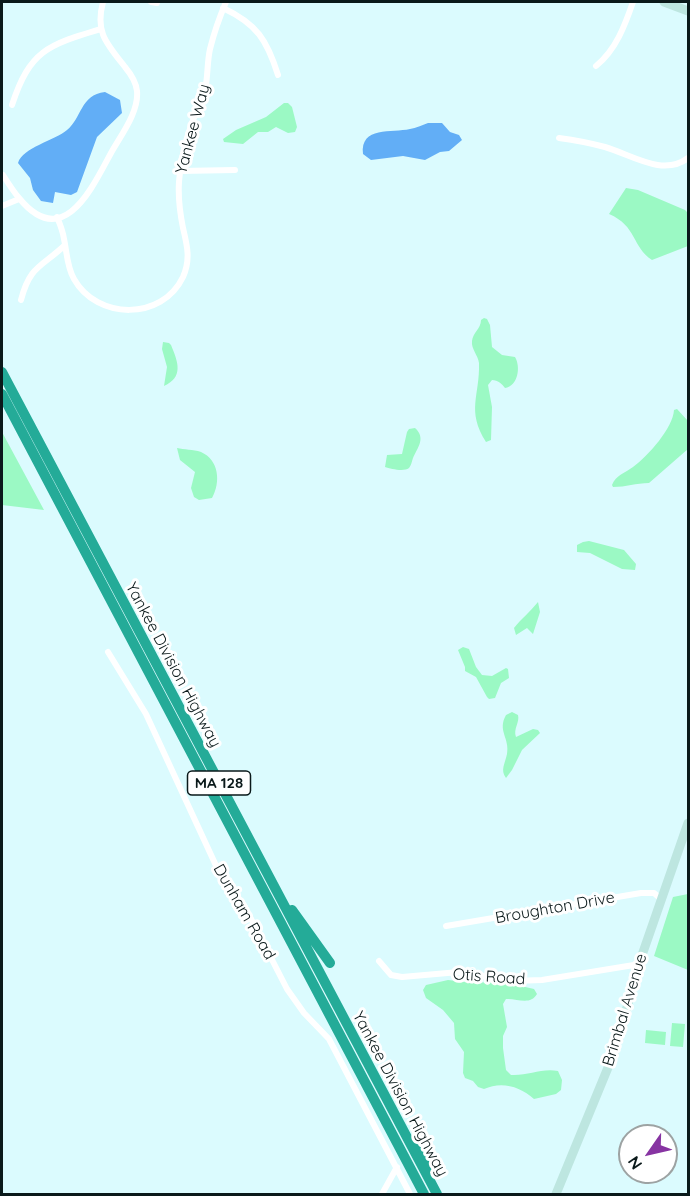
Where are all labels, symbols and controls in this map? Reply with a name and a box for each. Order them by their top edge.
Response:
street label: Yankee Way [172,82,214,176]
street label: Yankee Division Highway [121,579,225,751]
road number: MA 128 [188,771,250,795]
street label: Dunham Road [209,861,279,963]
street label: Broughton Drive [494,888,616,928]
street label: Brimbal Avenue [599,951,651,1069]
street label: Otis Road [452,965,526,989]
street label: Yankee Division Highway [348,1008,452,1180]
north arrow [618,1124,678,1184]
text: N [623,1152,646,1173]

